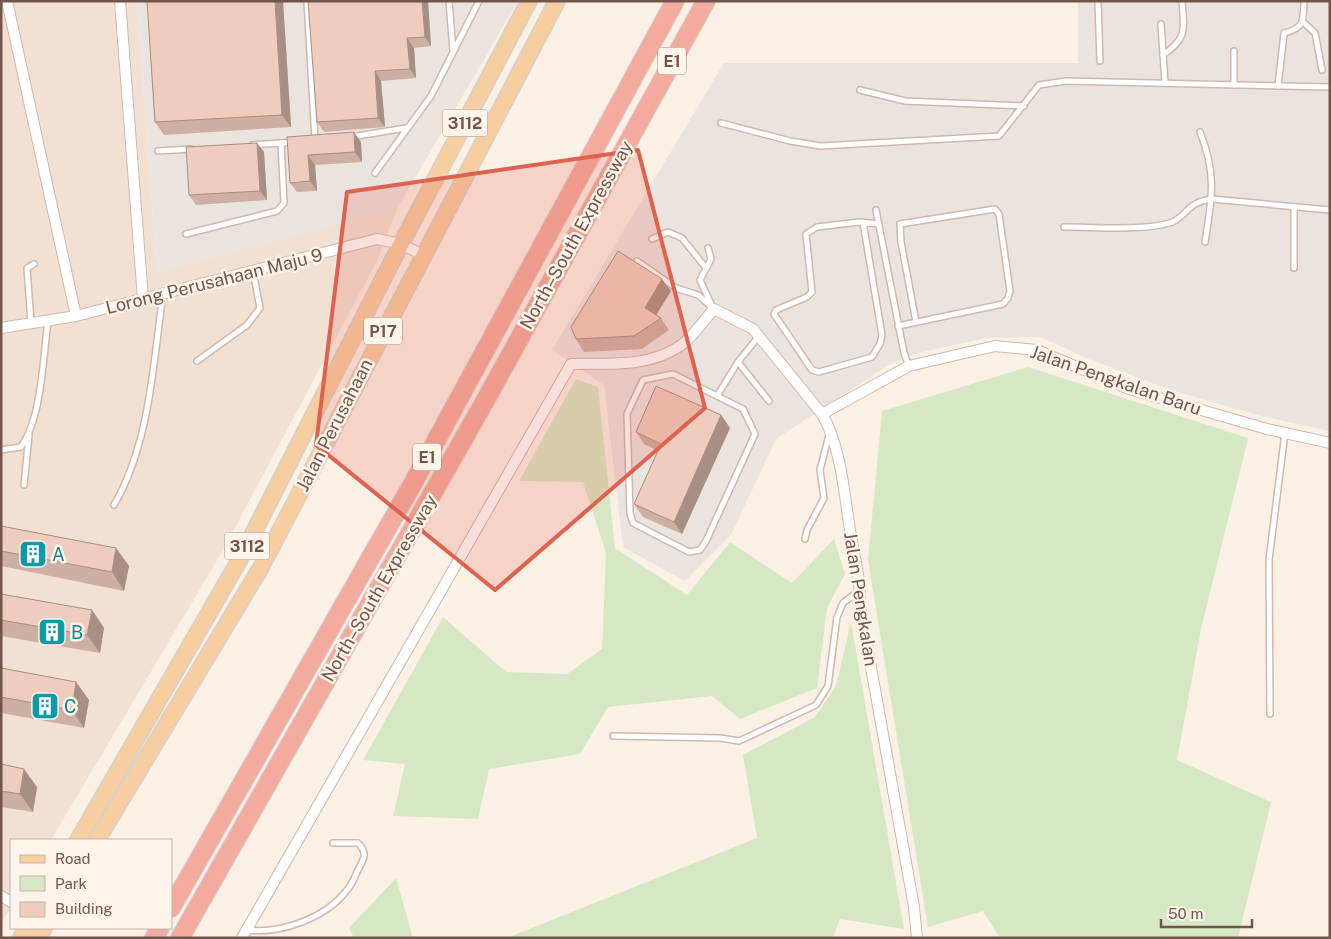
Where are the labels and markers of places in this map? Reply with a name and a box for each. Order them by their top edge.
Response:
building icon: A [18,539,48,569]
place label: A [52,544,65,565]
building icon: B [37,617,67,647]
place label: B [71,622,83,643]
building icon: C [30,691,60,721]
place label: C [64,696,76,717]

